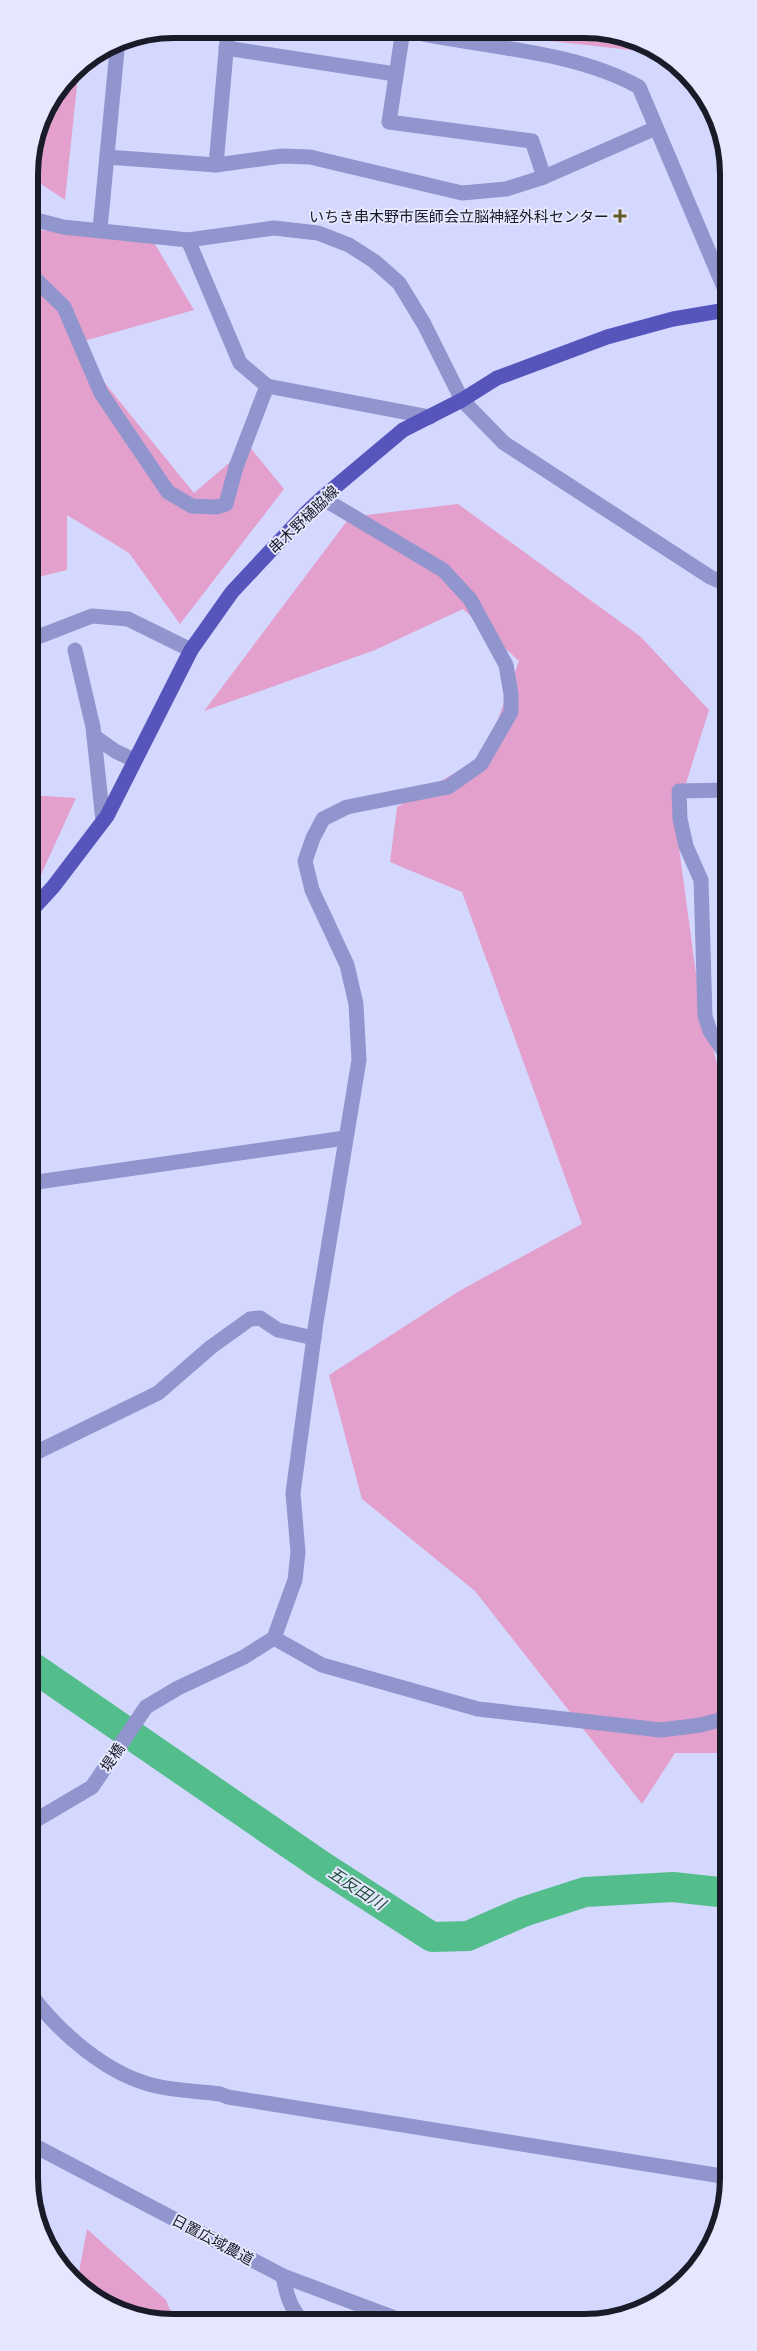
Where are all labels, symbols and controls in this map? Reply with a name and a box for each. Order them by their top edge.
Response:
place label: いちき串木野市医師会立脳神経外科センター [309,206,609,226]
marker: いちき串木野市医師会立脳神経外科センター [613,209,627,223]
street label: 串木野樋脇線 [264,481,342,557]
street label: 堤橋 [95,1739,129,1775]
water label: 五反田川 [324,1861,391,1916]
street label: 日置広域農道 [169,2209,257,2269]

